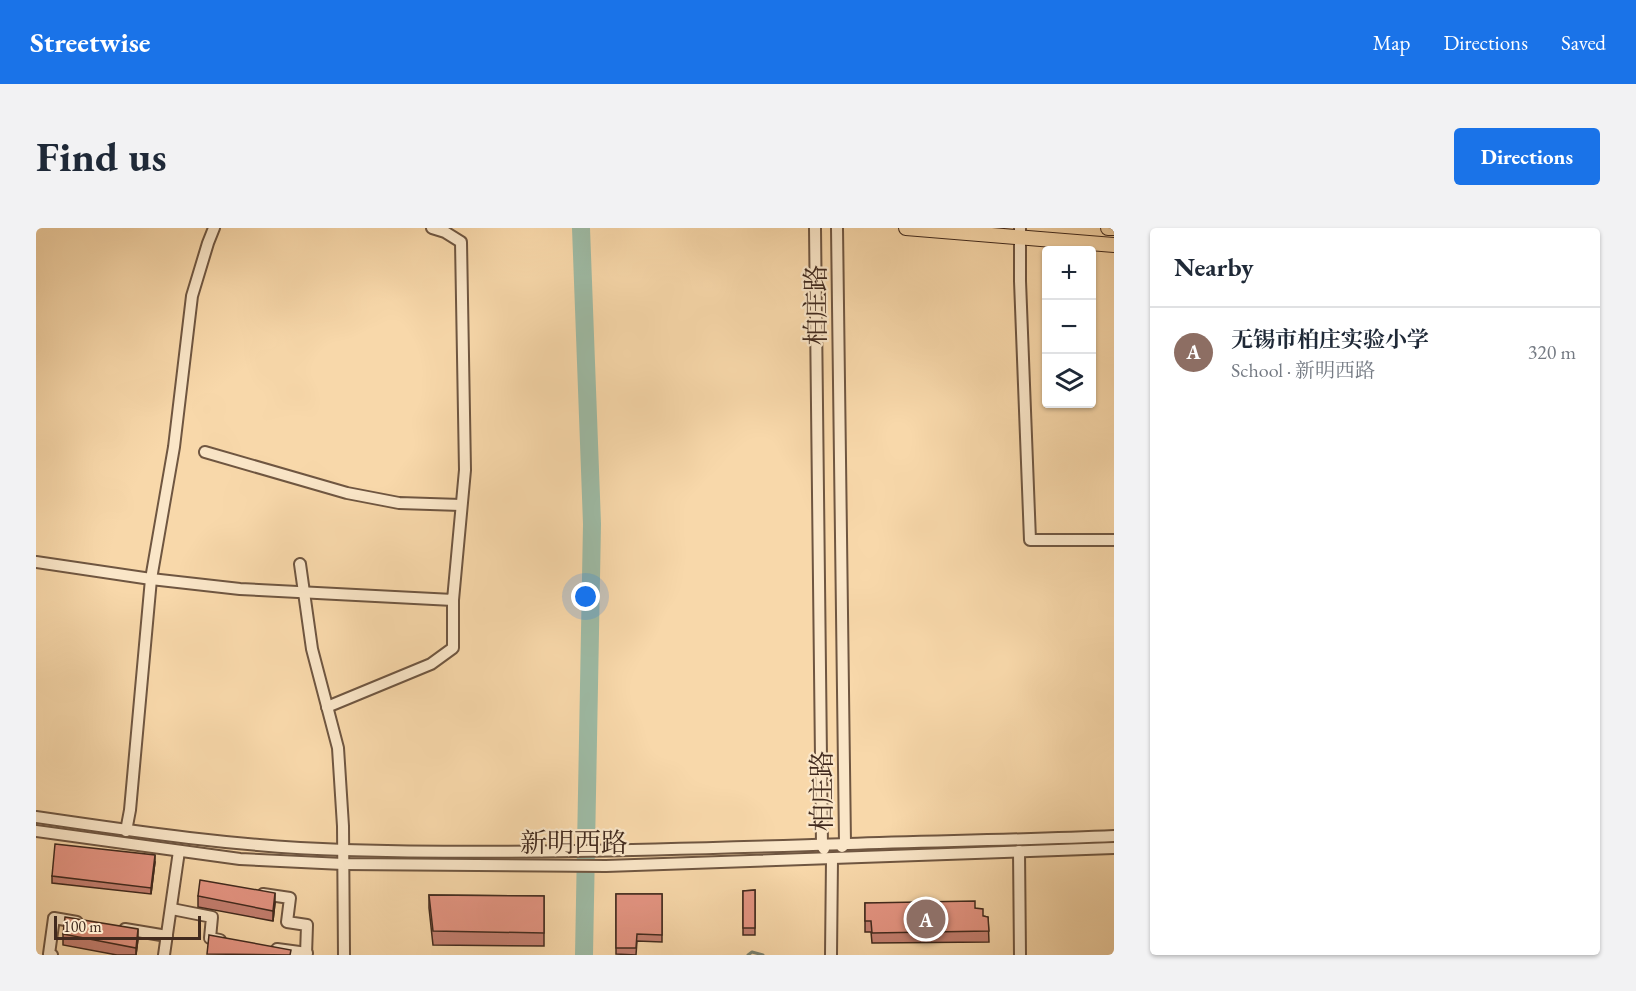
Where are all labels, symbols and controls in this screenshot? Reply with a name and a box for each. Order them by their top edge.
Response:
text: Streetwise [30,24,150,60]
text: Map [1373,29,1410,56]
text: Directions [1443,29,1528,56]
text: Saved [1561,29,1606,56]
button: Directions [1454,128,1600,185]
text: Find us [36,129,167,184]
map controls [1042,246,1096,408]
button: + [1042,246,1096,300]
text: Nearby [1174,250,1254,284]
street label: 柏庄路 [798,265,833,346]
button: − [1042,300,1096,354]
text: 无锡市柏庄实验小学 [1231,325,1429,354]
text: A [1186,339,1201,365]
text: 320 m [1528,339,1576,365]
button: layers [1042,354,1096,408]
text: School · 新明西路 [1231,357,1375,383]
your location [571,582,600,611]
street label: 柏庄路 [804,751,839,832]
street label: 新明西路 [520,825,628,860]
pin: A [906,896,946,942]
scale bar [54,913,201,940]
text: 100 m [63,916,102,937]

